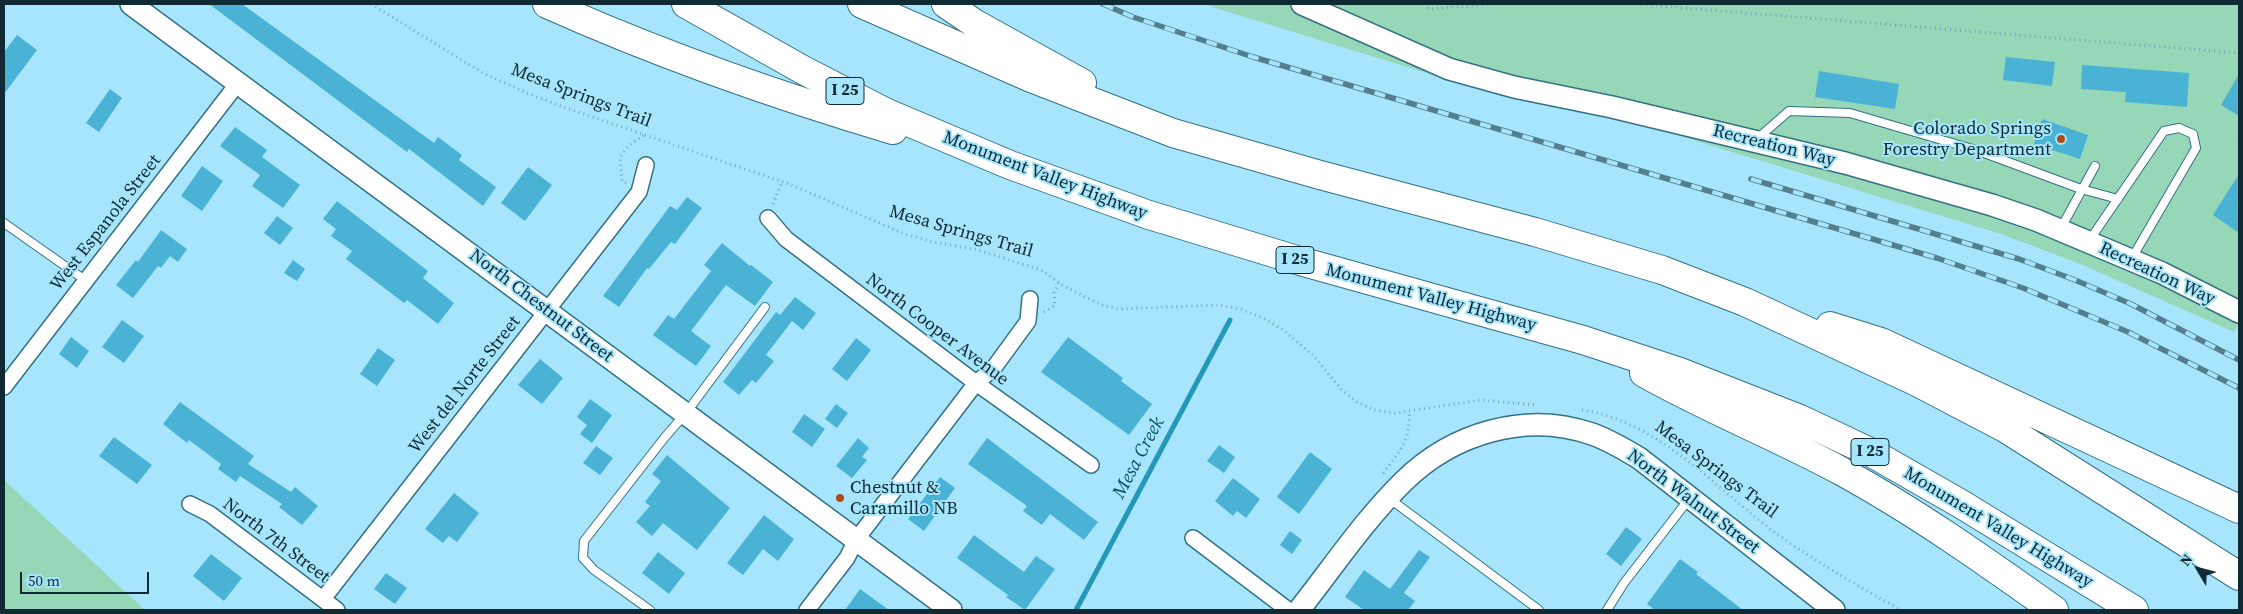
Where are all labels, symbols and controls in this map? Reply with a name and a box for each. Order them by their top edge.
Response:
street label: Mesa Springs Trail [508,59,654,133]
road number: I 25 [826,78,864,104]
place label: Colorado Springs Forestry Department [1883,118,2051,160]
street label: Recreation Way [1710,120,1838,172]
street label: Monument Valley Highway [940,127,1150,225]
marker: Colorado Springs Forestry Department [2055,133,2067,145]
street label: West Espanola Street [46,151,166,295]
street label: Mesa Springs Trail [887,201,1035,263]
street label: Recreation Way [2096,238,2218,310]
street label: North Chestnut Street [465,245,617,367]
road number: I 25 [1276,246,1314,274]
street label: Monument Valley Highway [1323,259,1539,337]
street label: North Cooper Avenue [861,269,1013,391]
street label: West del Norte Street [405,312,525,458]
water label: Mesa Creek [1108,414,1170,502]
street label: Mesa Springs Trail [1650,417,1782,523]
road number: I 25 [1851,438,1889,466]
street label: North Walnut Street [1623,445,1763,559]
street label: Monument Valley Highway [1899,463,2097,593]
place label: Chestnut & Caramillo NB [850,477,958,520]
marker: Chestnut & Caramillo NB [834,492,846,504]
street label: North 7th Street [218,494,334,588]
north arrow [2173,544,2223,594]
text: N [2175,550,2197,570]
scale bar [22,562,151,594]
text: 50 m [28,570,60,591]

